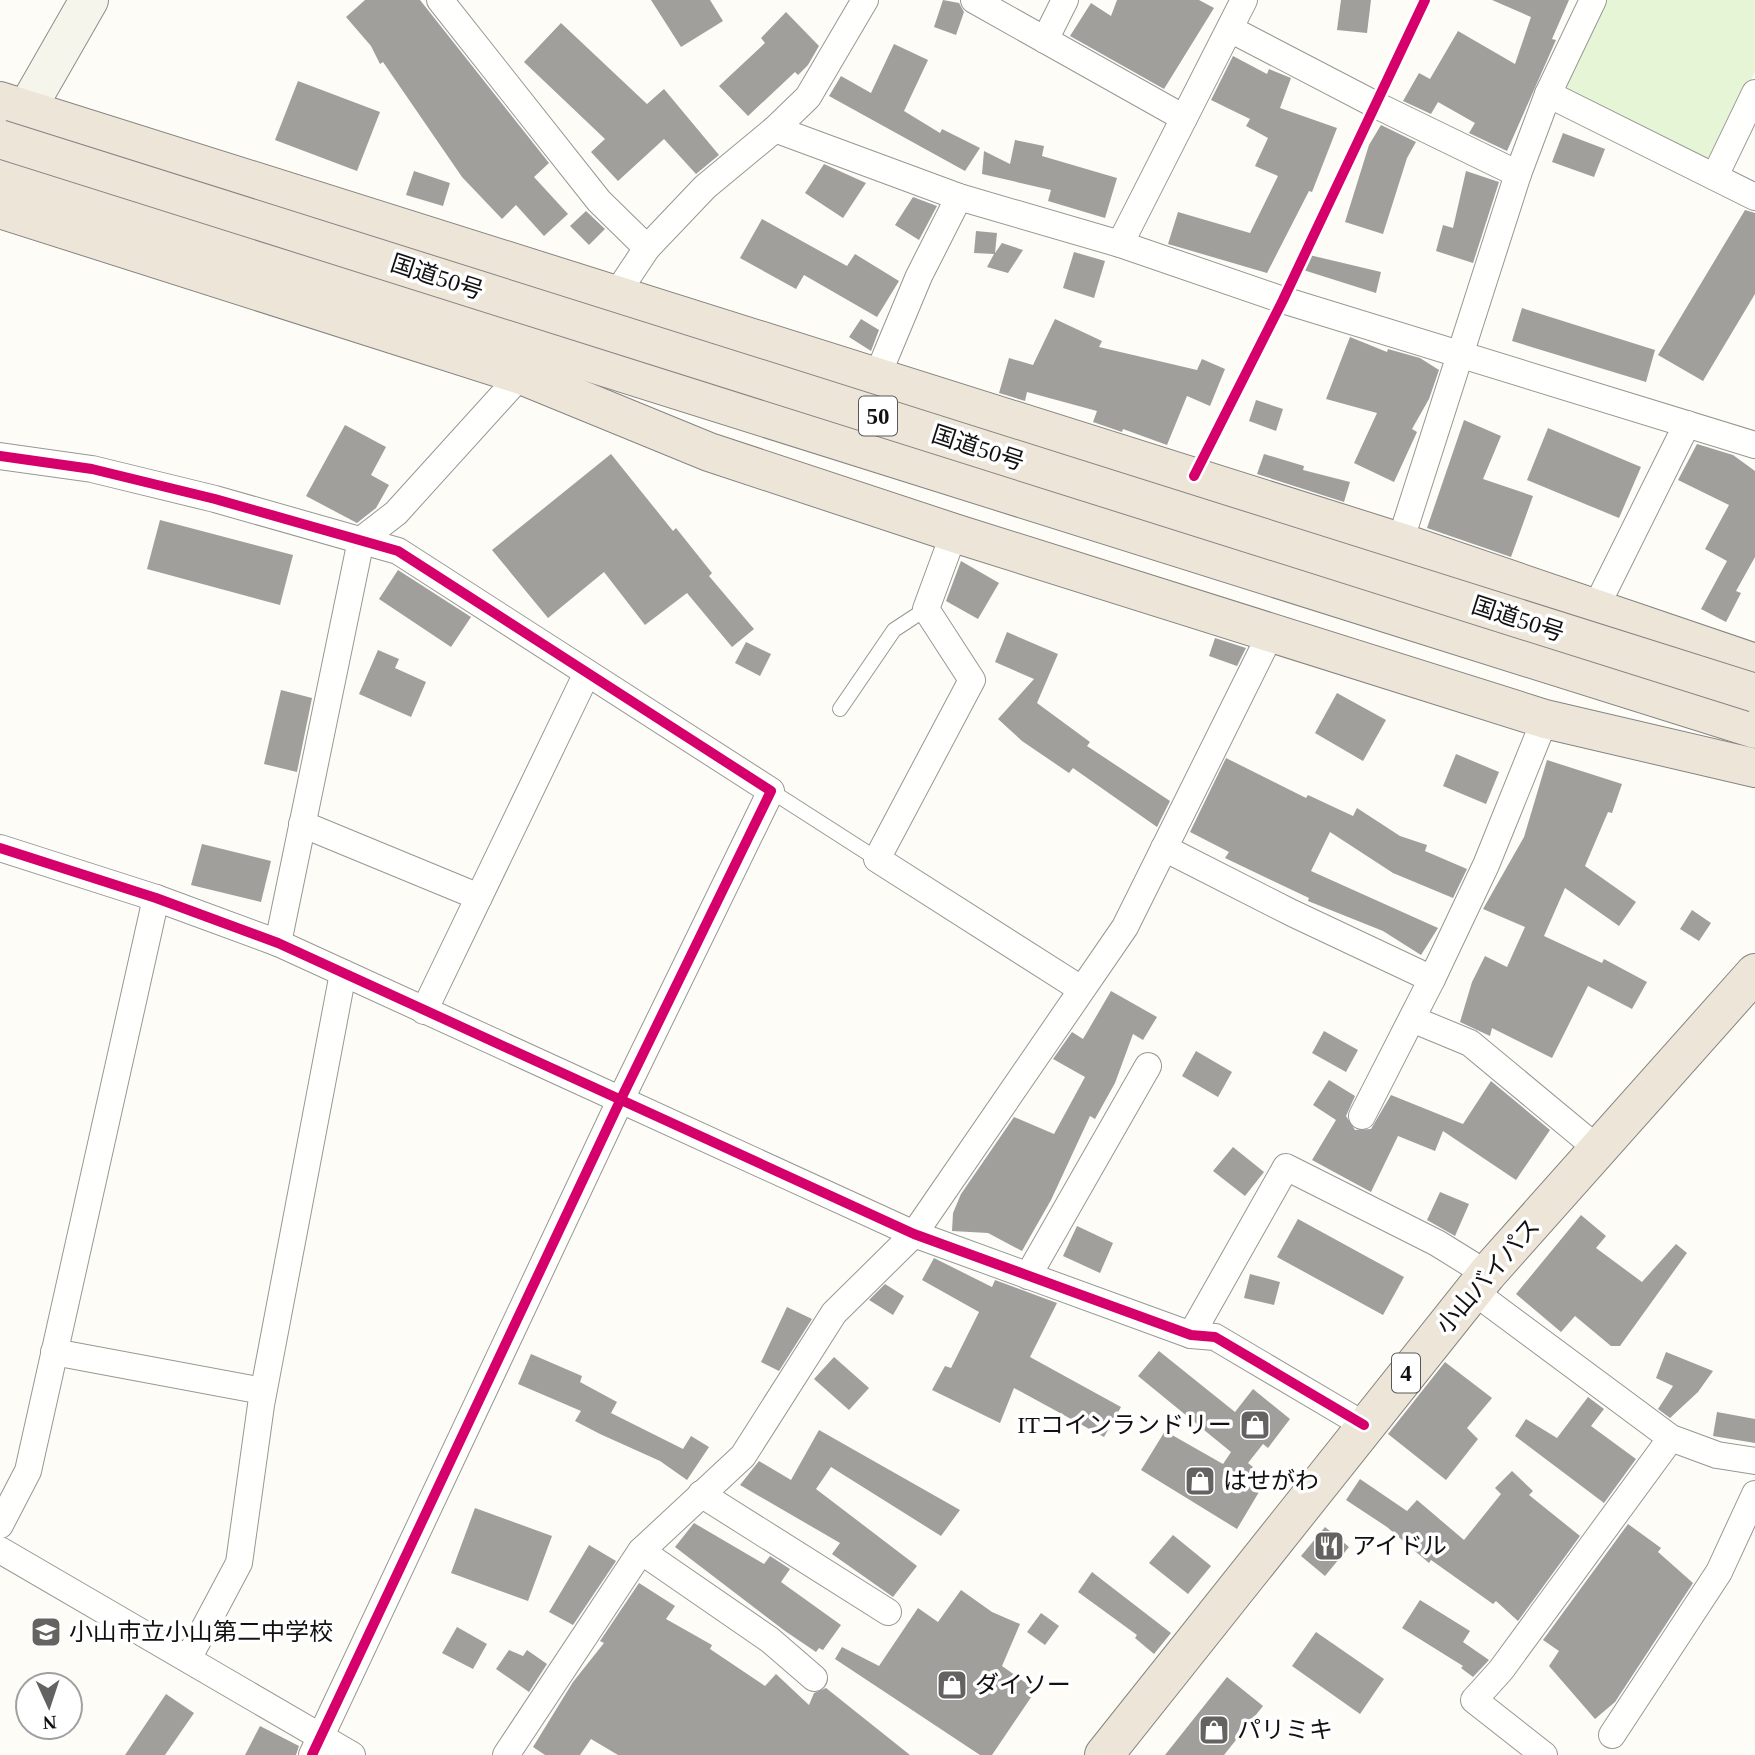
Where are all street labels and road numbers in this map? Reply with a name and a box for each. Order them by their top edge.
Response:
street label: 国道50号 [387,250,487,304]
road number: 50 [859,396,897,436]
street label: 国道50号 [928,421,1028,475]
street label: 国道50号 [1468,592,1568,646]
street label: 小山バイパス [1431,1213,1545,1339]
road number: 4 [1392,1354,1420,1392]

